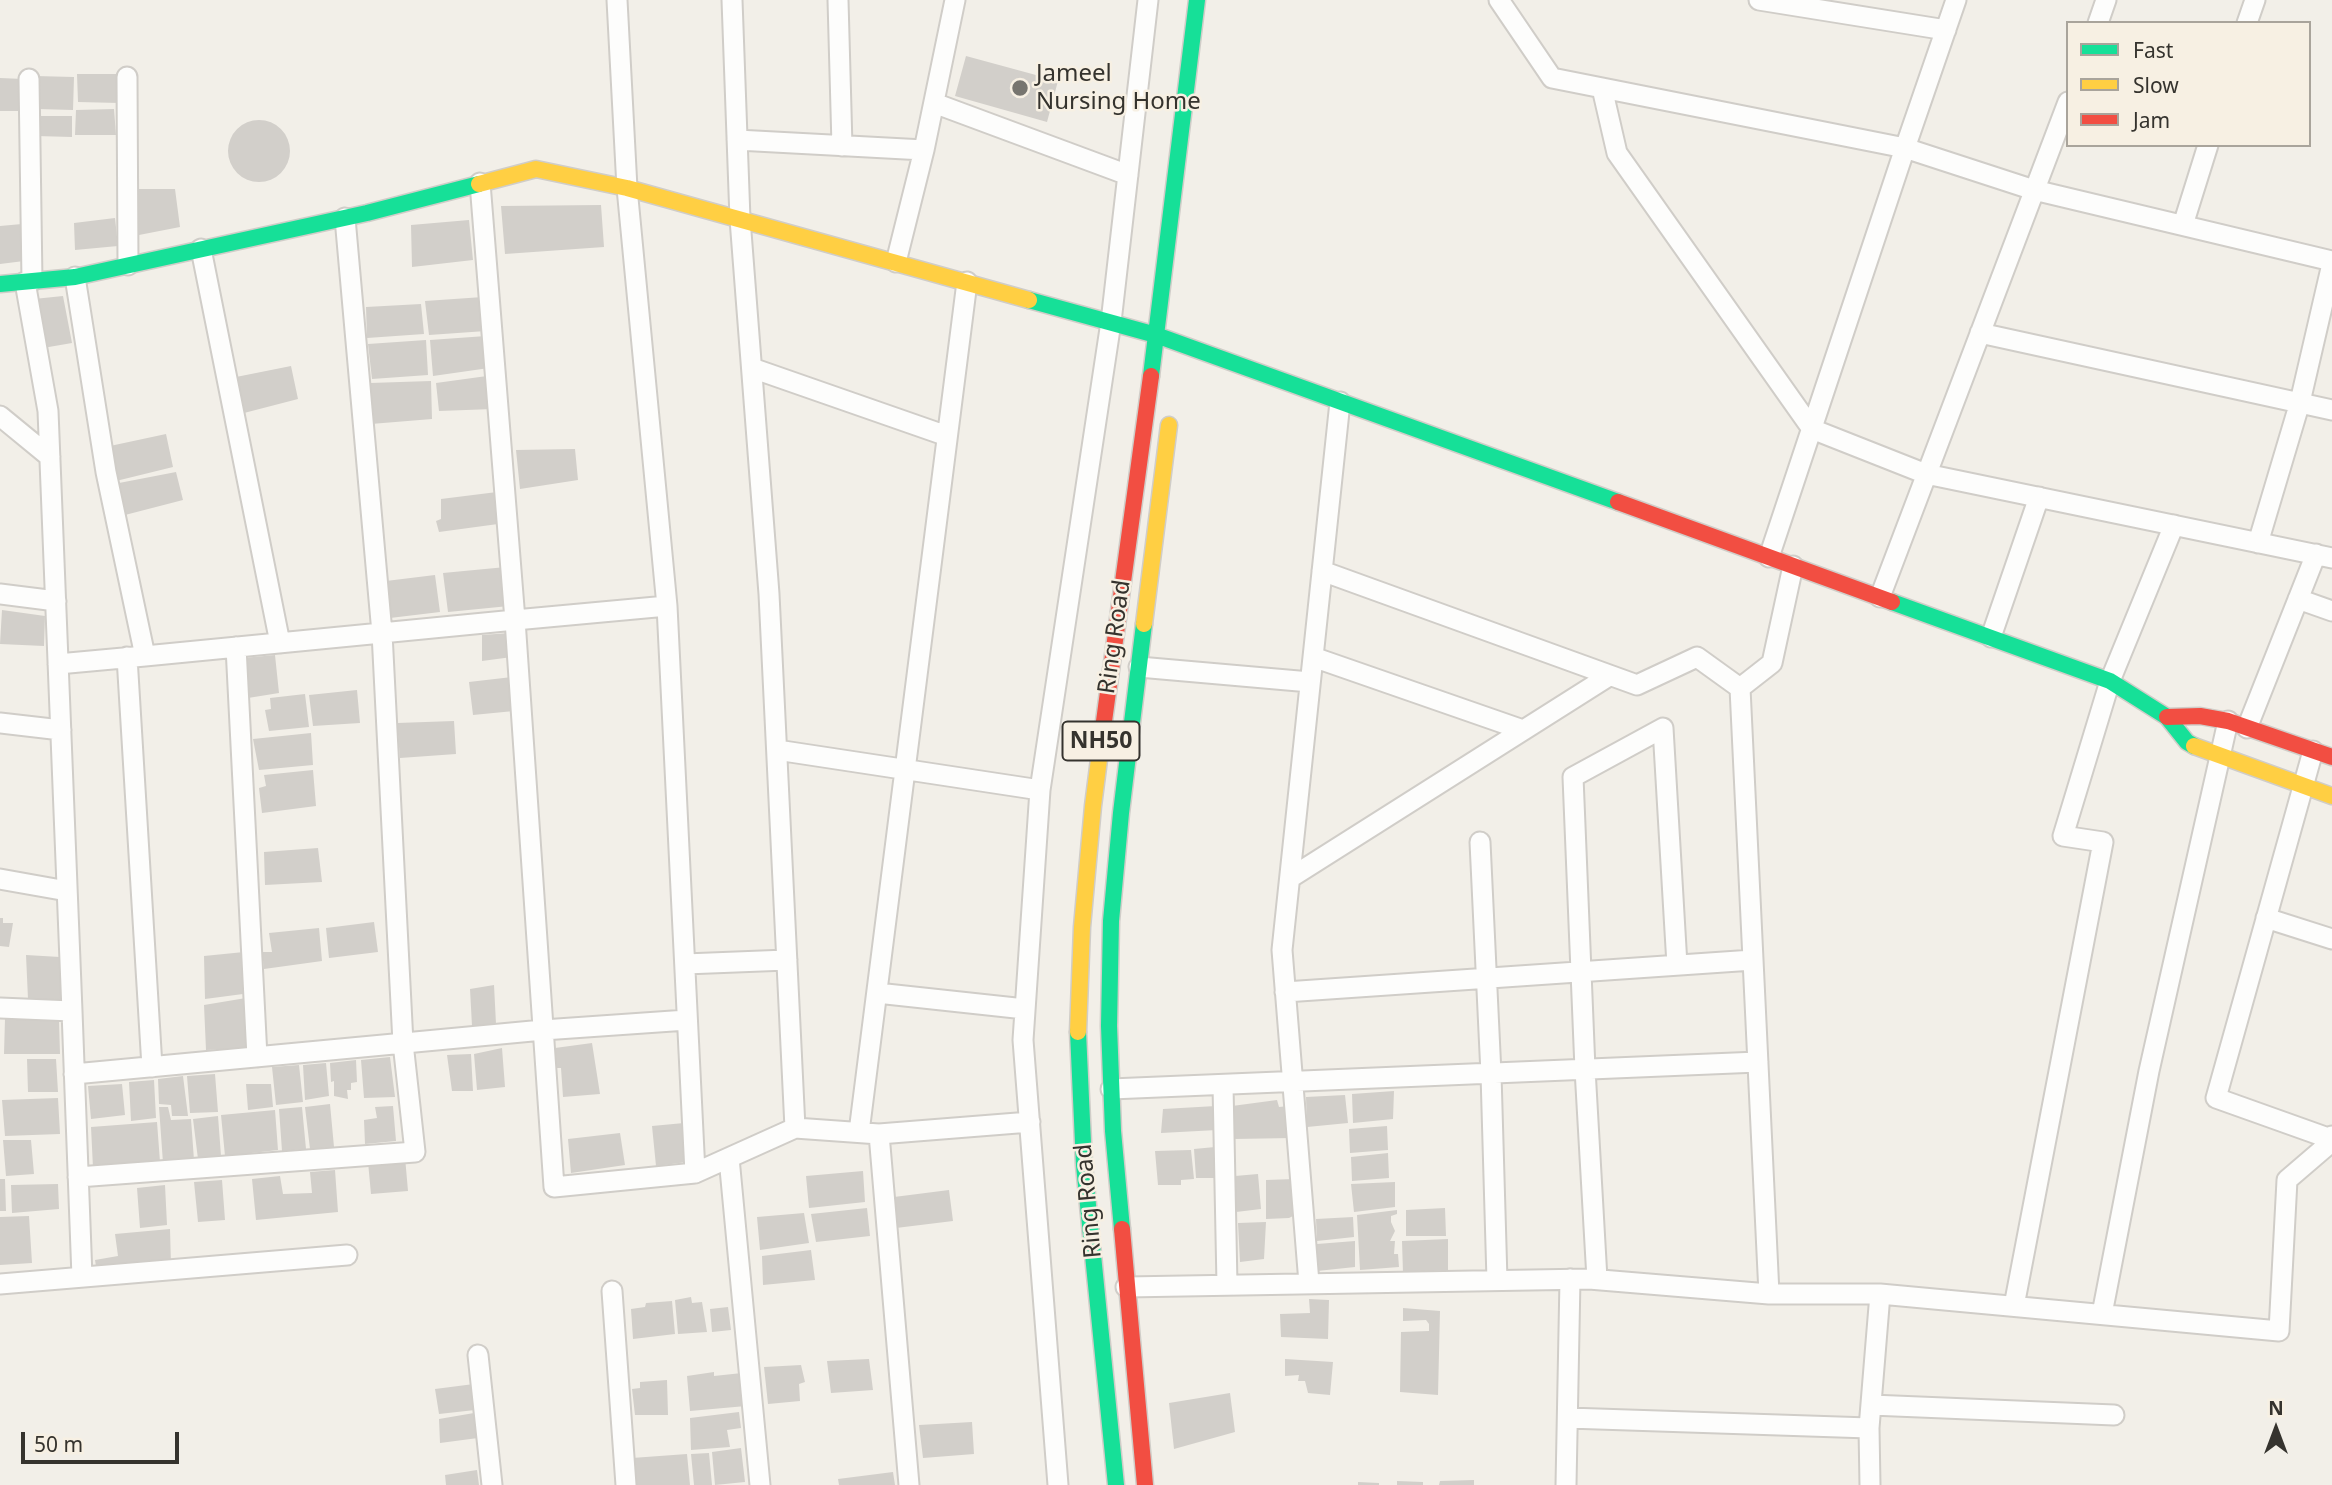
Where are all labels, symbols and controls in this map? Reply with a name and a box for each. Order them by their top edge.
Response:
legend [2066,21,2311,147]
text: Fast [2133,36,2173,64]
place label: Jameel Nursing Home [1036,60,1201,116]
text: Slow [2133,71,2179,99]
marker: Jameel Nursing Home [1010,78,1030,98]
text: Jam [2133,106,2170,134]
street label: Ring Road [1093,578,1137,696]
road number: NH50 [1062,722,1140,761]
street label: Ring Road [1070,1143,1108,1259]
north arrow [2241,1394,2311,1464]
text: N [2268,1395,2284,1421]
scale bar [24,1418,182,1462]
text: 50 m [34,1430,83,1458]

